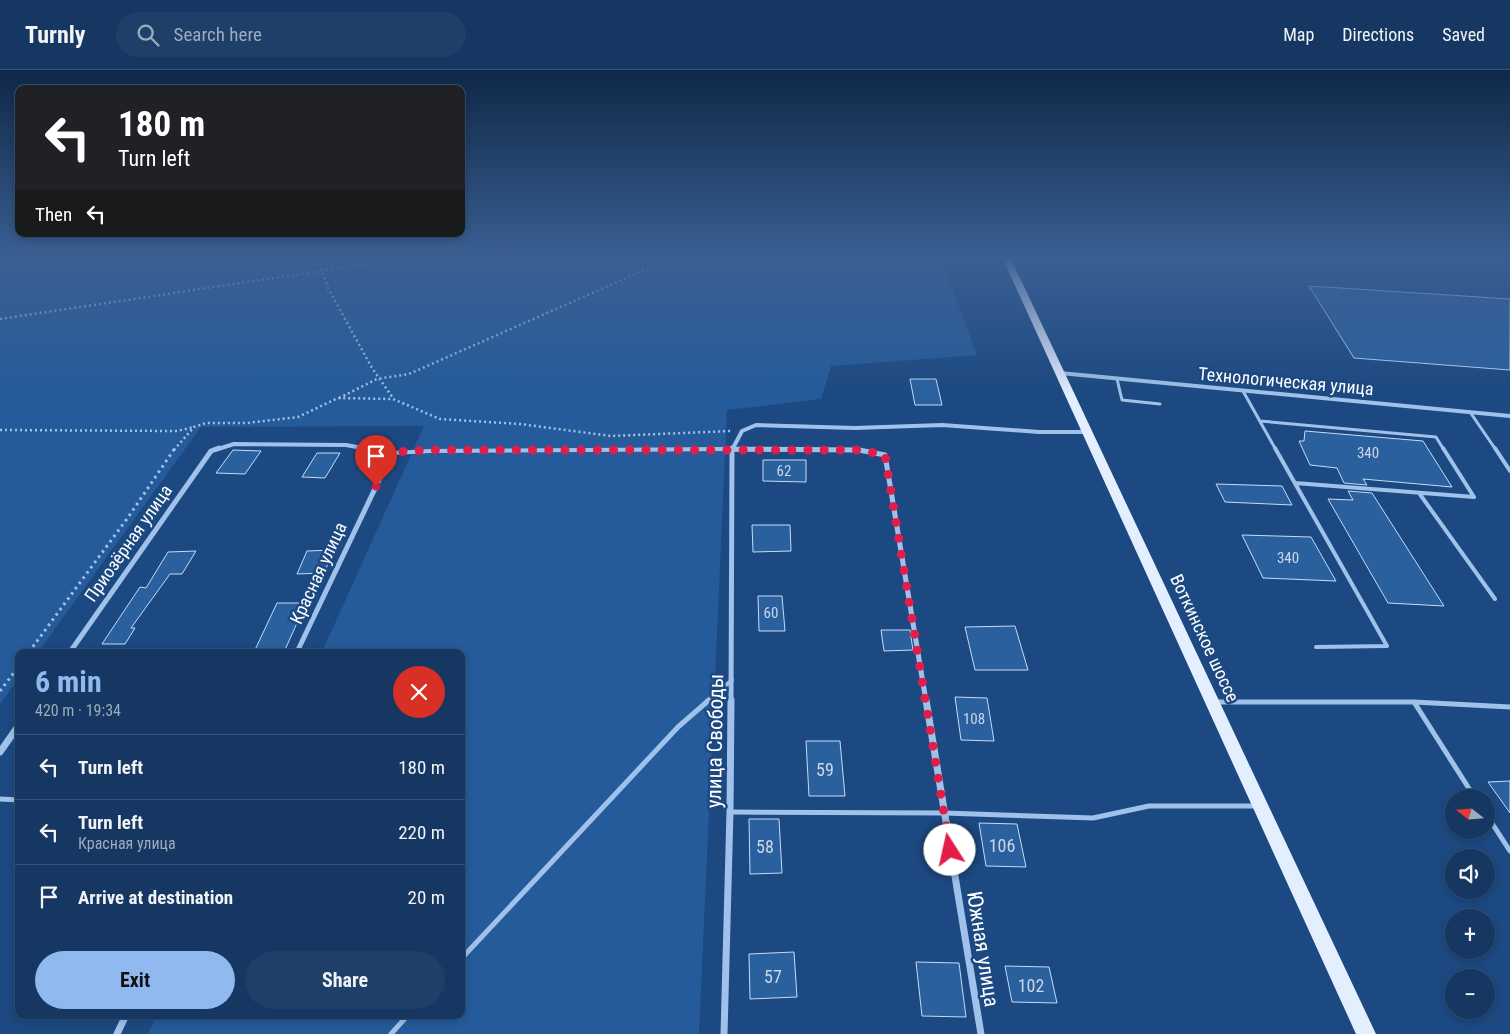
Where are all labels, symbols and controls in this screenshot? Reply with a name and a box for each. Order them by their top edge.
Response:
search box [116,12,466,57]
text: Turnly [25,21,86,49]
icon: search [134,21,162,49]
text: Search here [174,23,262,46]
text: Map [1283,24,1314,45]
text: Directions [1342,24,1414,45]
text: Saved [1442,24,1485,45]
text: 180 m [118,104,205,145]
icon: left [35,105,100,170]
text: Turn left [118,146,190,171]
icon: left [82,200,110,228]
text: Then [35,203,72,226]
street label: Технологическая улица [1197,363,1375,399]
pin [355,435,397,486]
icon: arrive [362,442,390,470]
house number: 340 [1357,444,1379,462]
house number: 62 [777,462,791,480]
street label: Приозёрная улица [80,481,176,605]
street label: Красная улица [285,519,351,627]
house number: 340 [1277,549,1299,567]
street label: Воткинское шоссе [1166,571,1244,705]
house number: 60 [764,604,778,622]
text: 6 min [35,664,102,699]
button: close [393,666,445,718]
street label: улица Свободы [702,674,728,808]
text: 420 m · 19:34 [35,701,121,720]
house number: 108 [963,710,985,728]
icon: left [35,753,63,781]
text: Turn left [78,756,143,779]
text: 180 m [398,756,445,779]
house number: 59 [816,759,834,780]
north arrow [1445,789,1495,839]
map controls [1445,789,1495,1019]
text: Turn left [78,811,143,834]
icon: left [35,818,63,846]
text: 220 m [398,821,445,844]
position arrow [923,823,975,875]
text: Красная улица [78,834,176,853]
house number: 106 [989,835,1015,856]
house number: 58 [756,836,774,857]
button: sound [1445,849,1495,899]
icon: arrive [35,883,63,911]
text: Arrive at destination [78,886,233,909]
text: 20 m [408,886,445,909]
street label: Южная улица [962,890,1004,1008]
button: + [1445,909,1495,959]
button: Exit [35,951,235,1009]
button: Share [245,951,445,1009]
house number: 57 [764,966,782,987]
button: − [1445,969,1495,1019]
house number: 102 [1018,975,1044,996]

